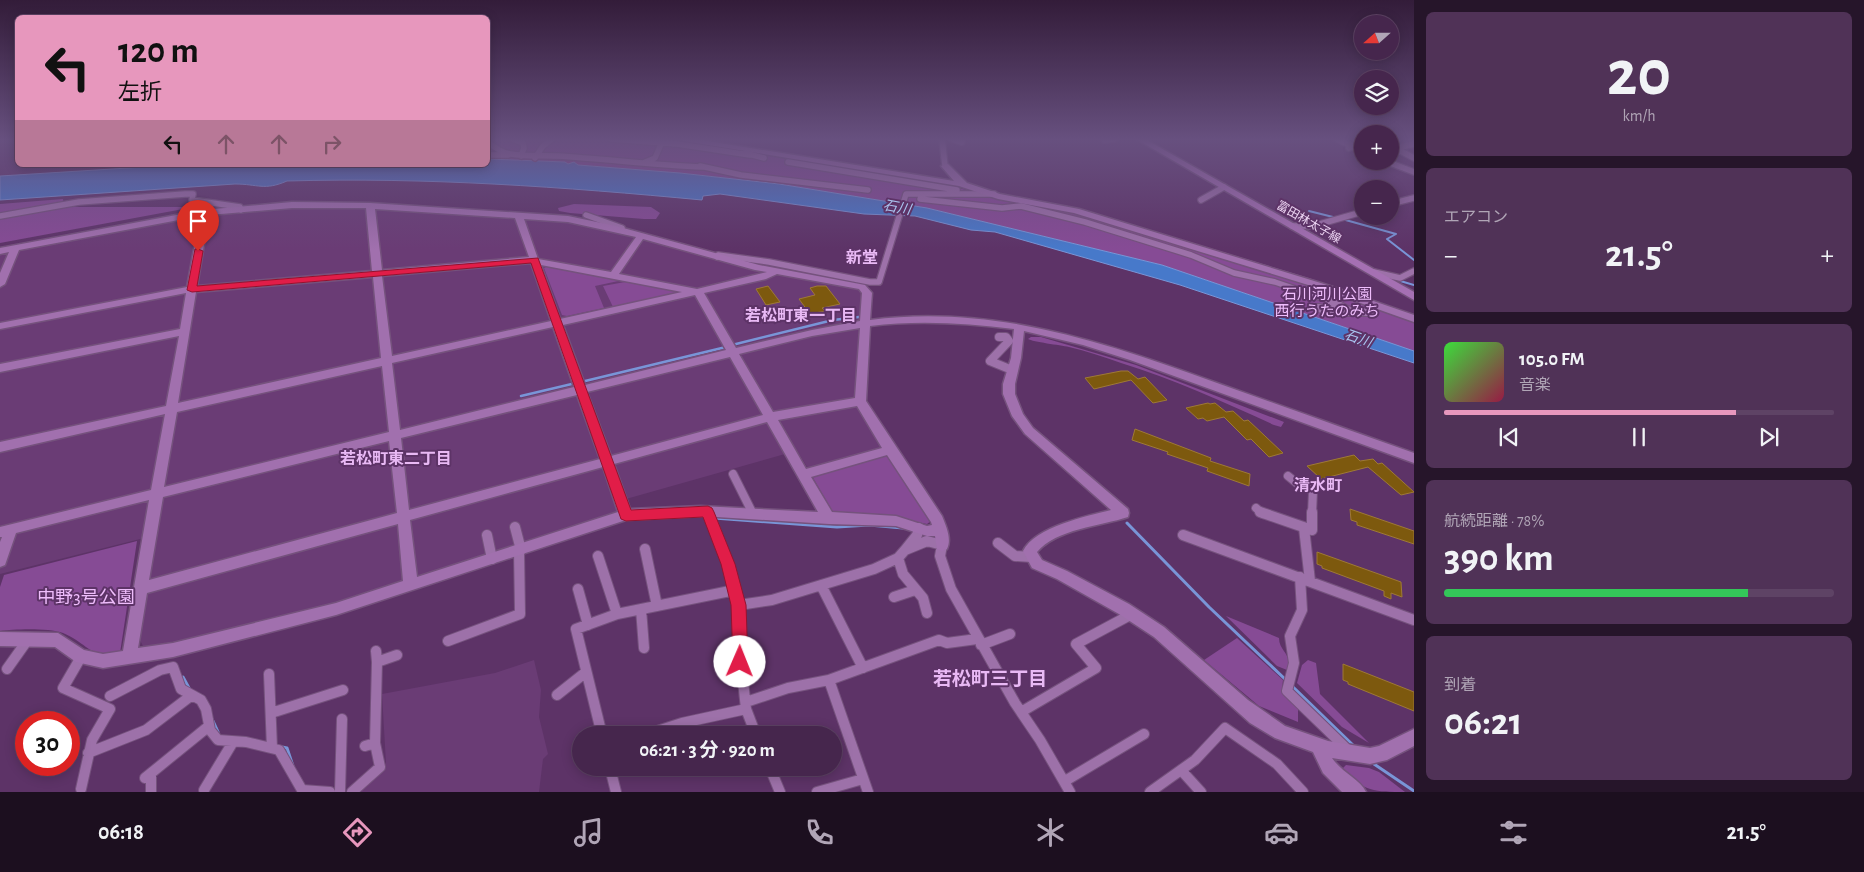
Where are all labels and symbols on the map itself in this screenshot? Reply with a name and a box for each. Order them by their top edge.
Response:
north arrow [1354,15,1399,60]
water label: 石川 [882,198,914,218]
street label: 富田林太子線 [1275,198,1344,245]
pin [177,200,219,251]
district label: 新堂 [846,249,878,266]
park label: 石川河川公園 西行うたのみち [1274,286,1380,319]
district label: 若松町東一丁目 [745,307,857,324]
water label: 石川 [1342,327,1376,351]
district label: 若松町東二丁目 [340,450,452,467]
district label: 清水町 [1294,477,1342,494]
park label: 中野3号公園 [37,588,135,607]
position arrow [713,635,765,687]
district label: 若松町三丁目 [933,669,1047,689]
speed limit sign: 30 [15,711,80,776]

